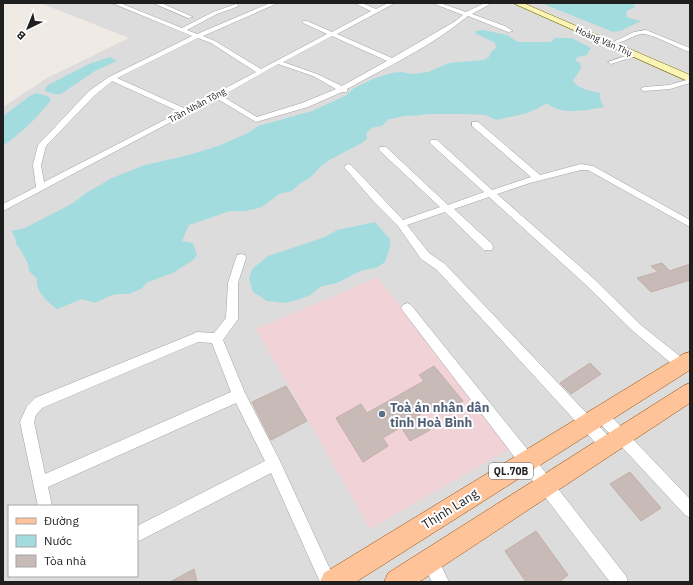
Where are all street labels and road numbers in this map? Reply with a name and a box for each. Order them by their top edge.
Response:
street label: Hoàng Văn Thụ [574,24,634,58]
street label: Trần Nhân Tông [167,85,228,125]
road number: QL.70B [489,463,533,479]
street label: Thịnh Lang [419,485,482,533]

